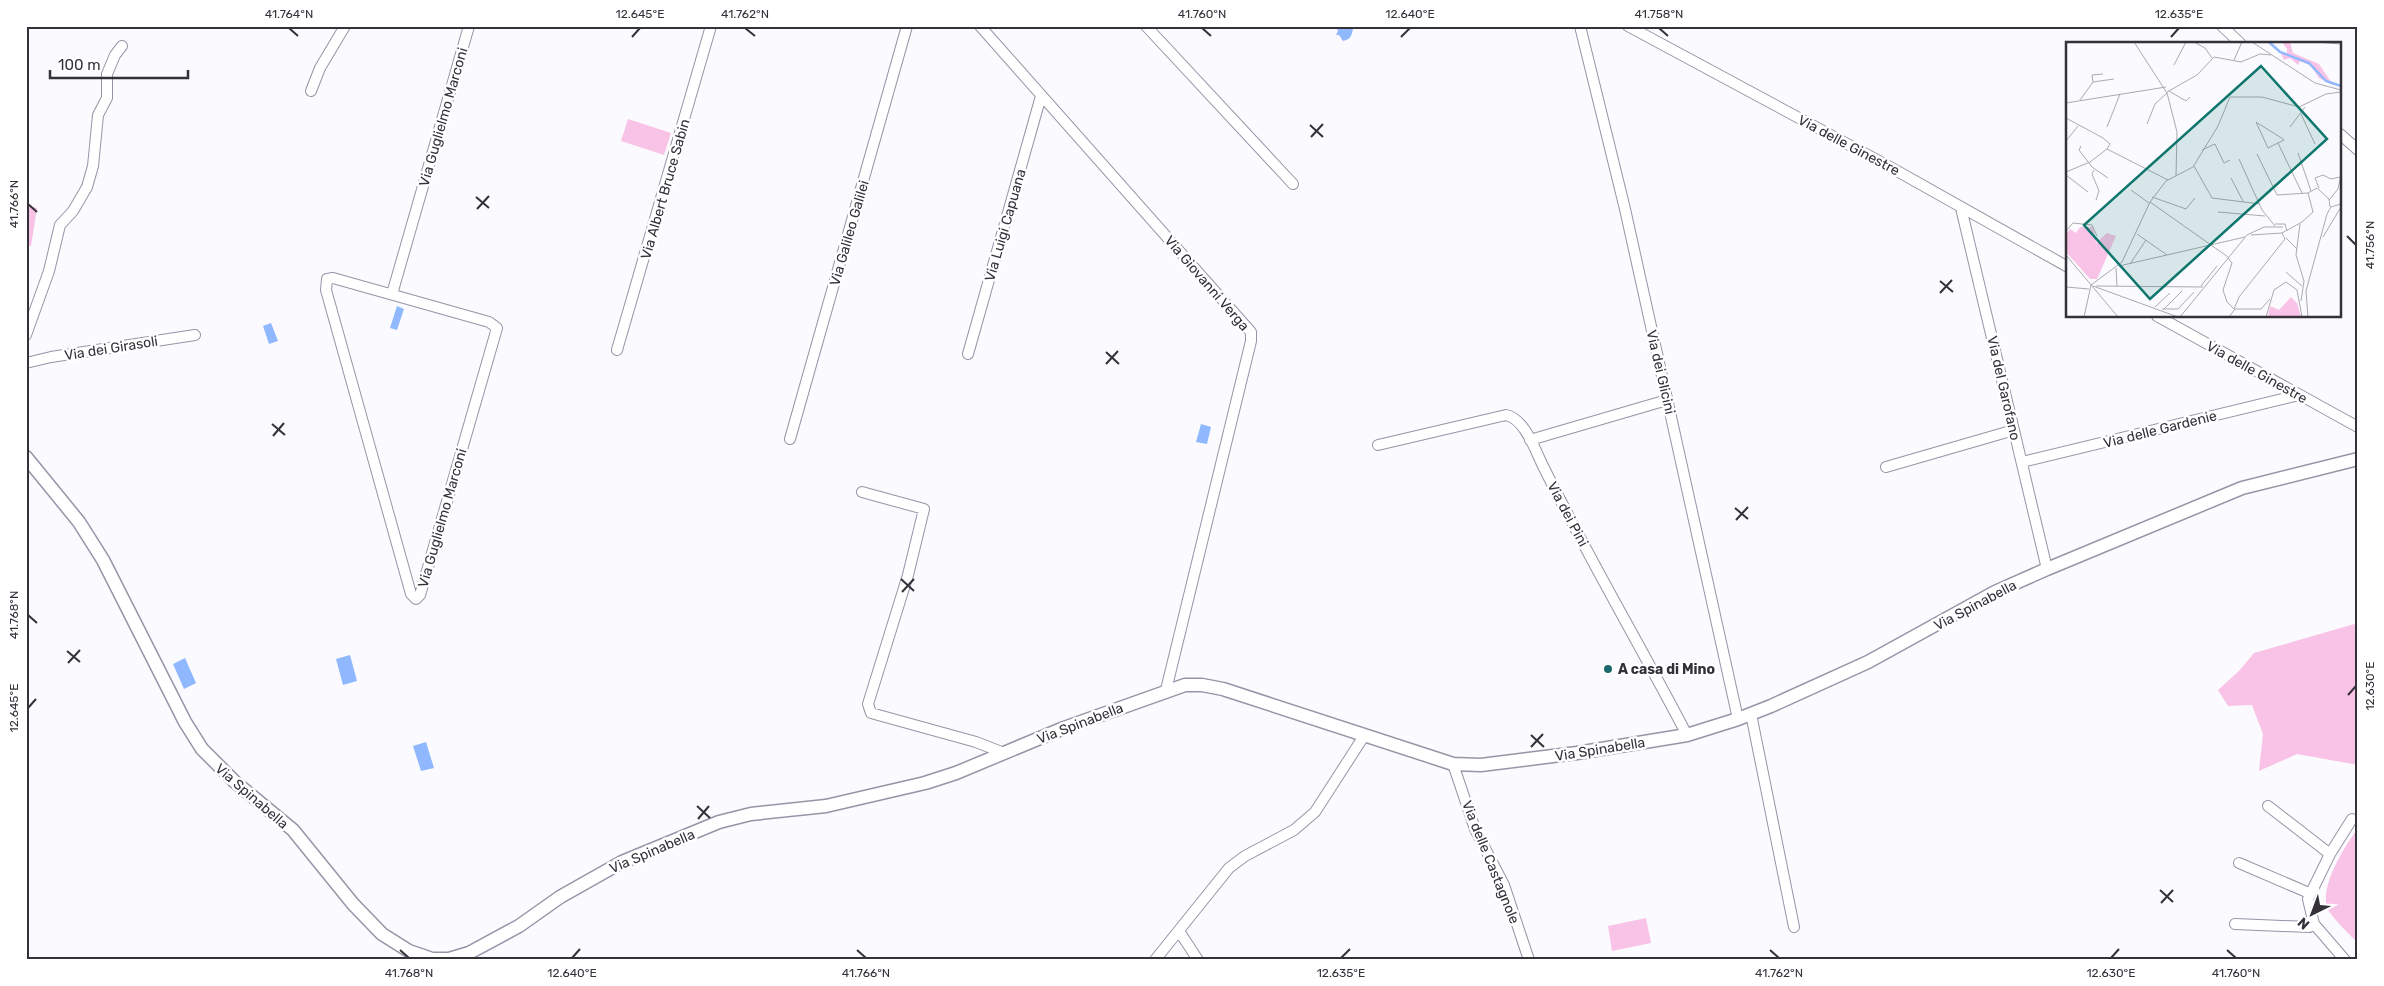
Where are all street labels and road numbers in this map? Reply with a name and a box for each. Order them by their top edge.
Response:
street label: Via Guglielmo Marconi [416,46,471,189]
street label: Via delle Ginestre [1795,111,1903,179]
street label: Via Albert Bruce Sabin [637,117,694,261]
street label: Via Luigi Capuana [981,167,1030,283]
street label: Via Galileo Galilei [826,178,873,288]
street label: Via Giovanni Verga [1161,232,1253,334]
street label: Via dei Glicini [1643,328,1678,416]
street label: Via dei Girasoli [63,333,159,364]
street label: Via del Garofano [1983,334,2024,442]
street label: Via delle Ginestre [2203,338,2310,407]
street label: Via delle Gardenie [2102,407,2219,452]
street label: Via Guglielmo Marconi [415,447,470,590]
street label: Via dei Pini [1543,479,1592,550]
street label: Via Spinabella [1931,577,2019,634]
street label: Via Spinabella [1035,699,1126,748]
street label: Via Spinabella [1554,734,1646,765]
street label: Via Spinabella [212,760,292,833]
street label: Via delle Castagnole [1458,798,1523,926]
street label: Via Spinabella [607,826,697,877]

